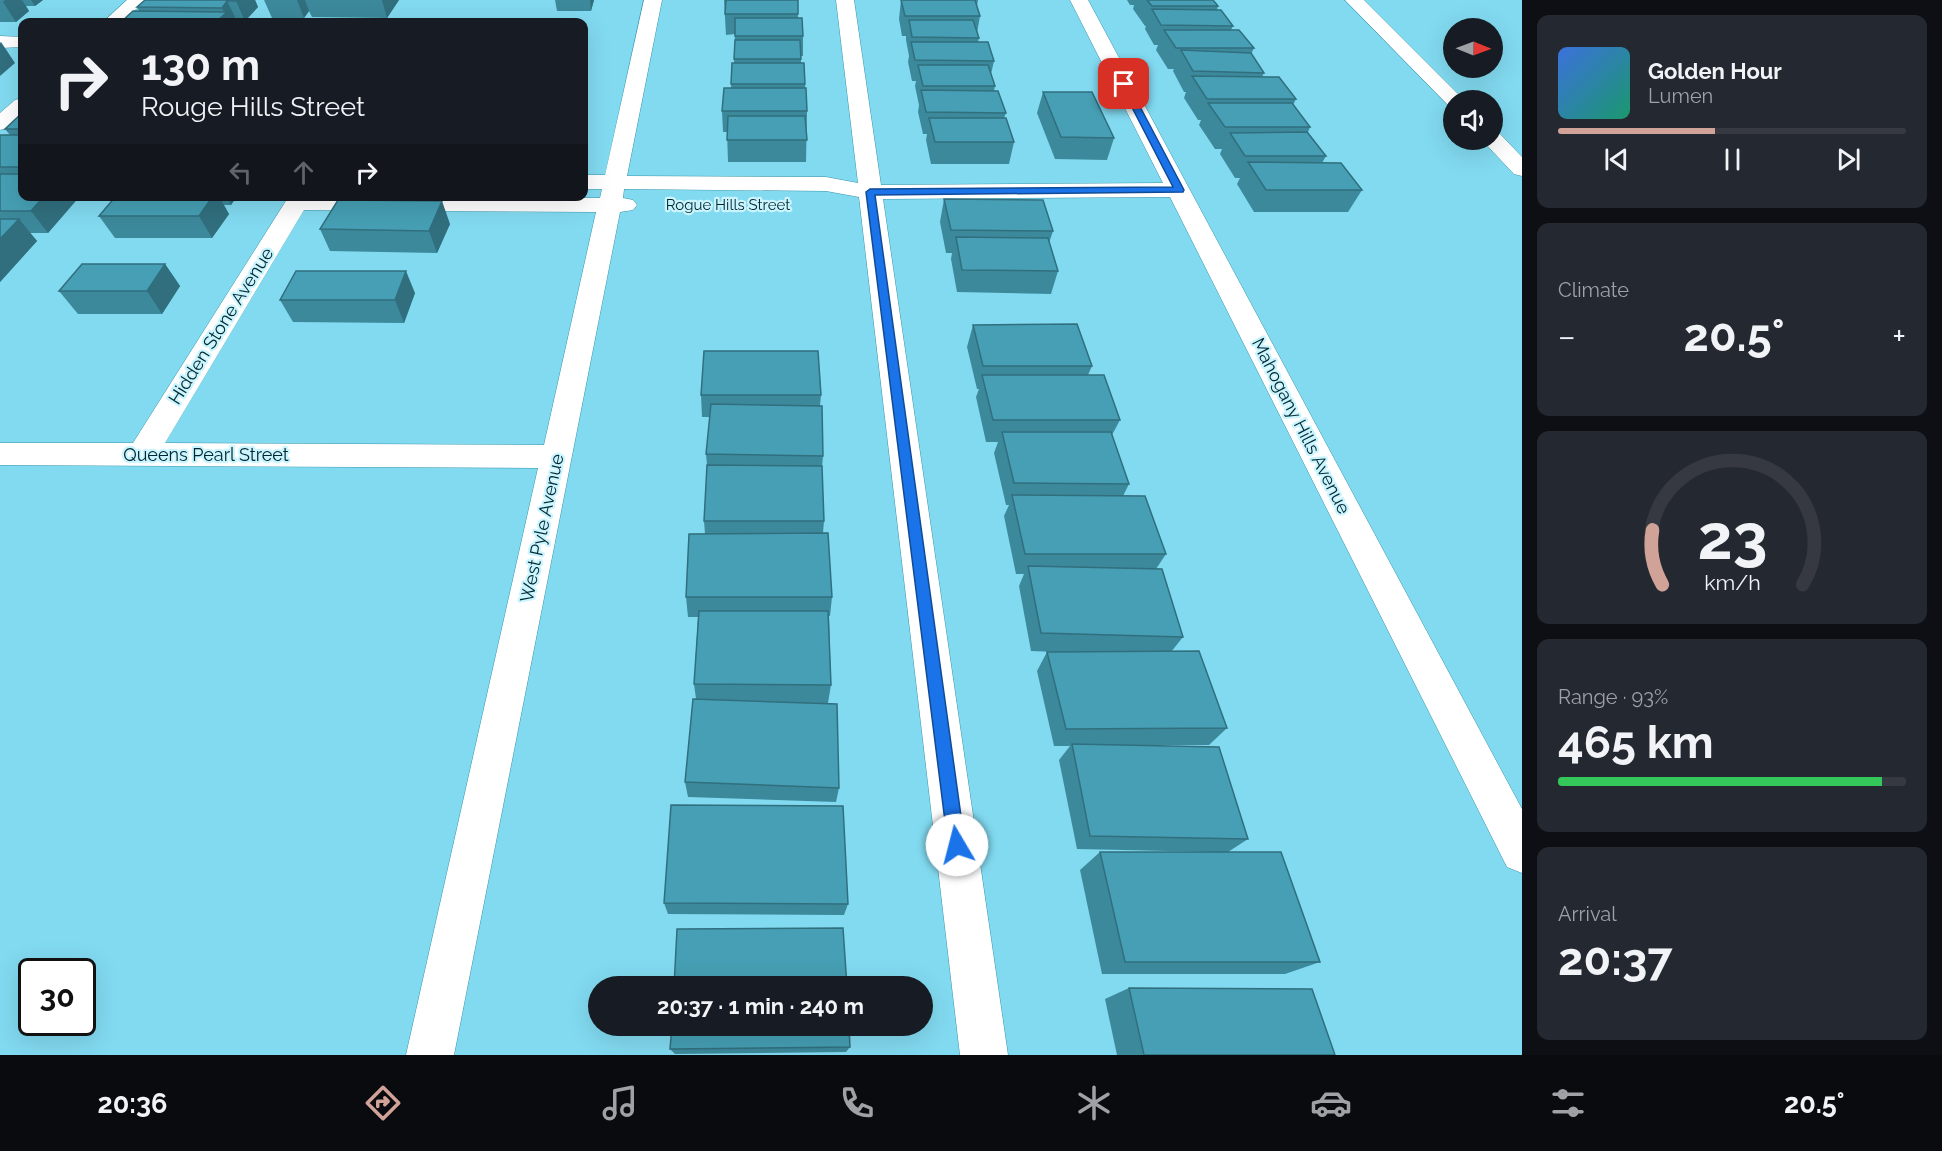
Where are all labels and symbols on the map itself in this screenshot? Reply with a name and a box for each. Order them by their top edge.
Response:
north arrow [1443,18,1503,78]
pin [1098,58,1149,109]
street label: Rogue Hills Street [666,196,790,214]
street label: Hidden Stone Avenue [164,243,278,408]
street label: Mahogany Hills Avenue [1248,334,1355,518]
street label: Queens Pearl Street [123,444,289,465]
street label: West Pyle Avenue [516,451,568,604]
position arrow [925,813,989,877]
speed limit sign: 30 [18,958,96,1036]

